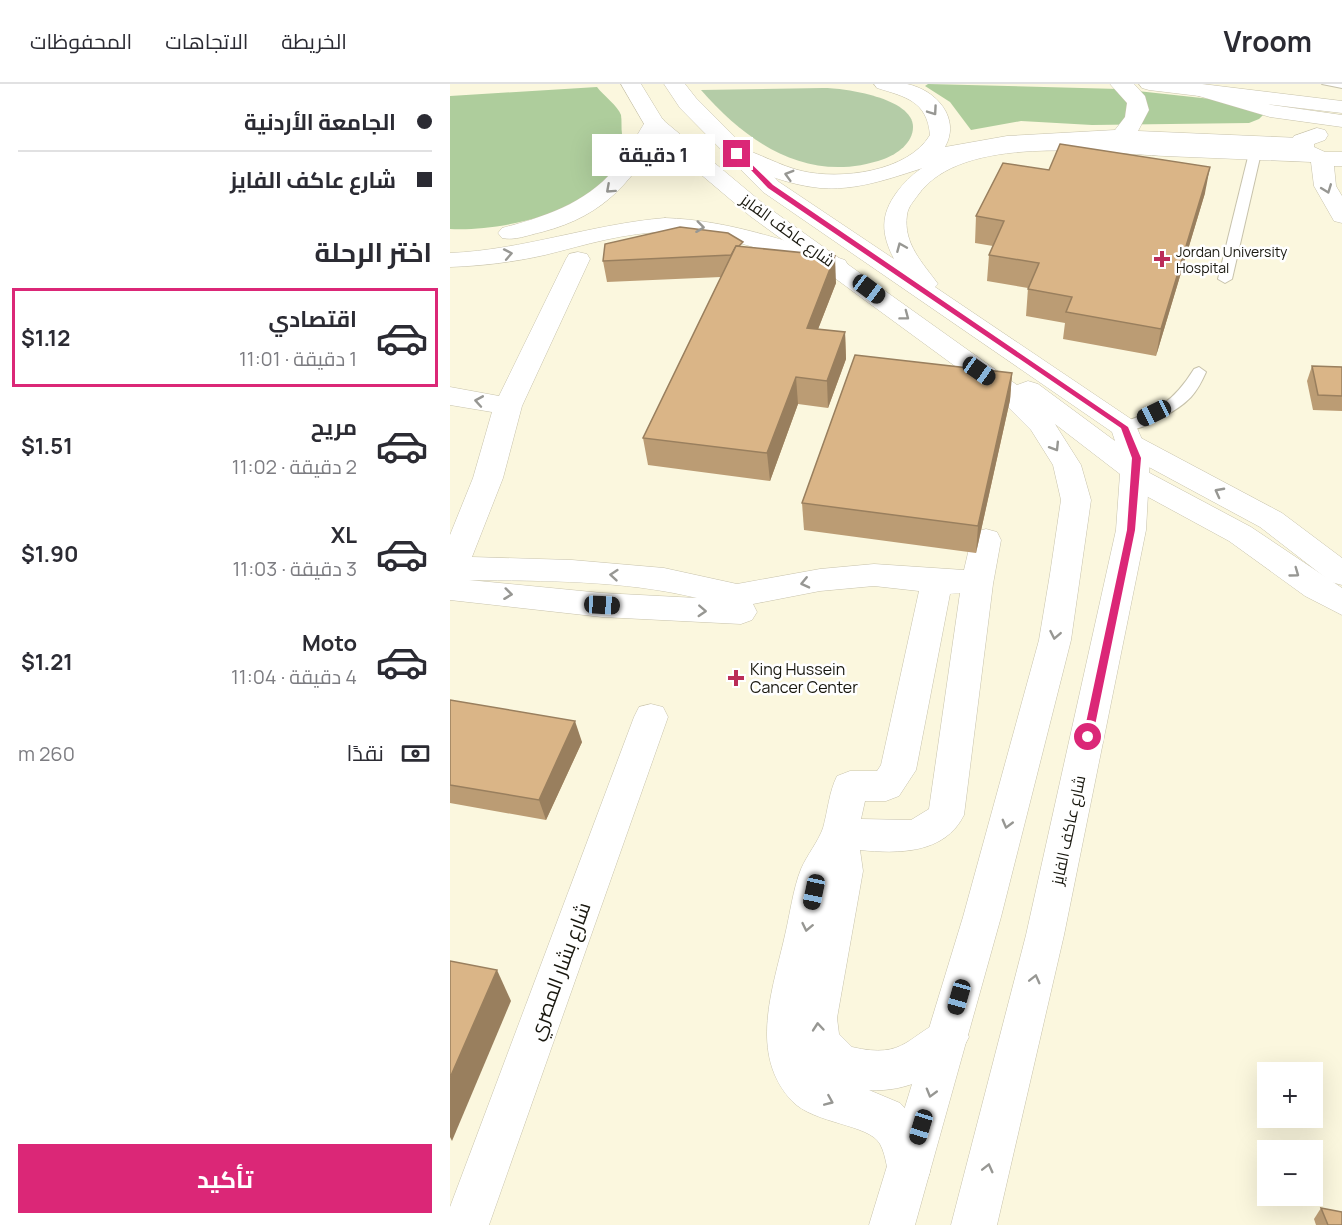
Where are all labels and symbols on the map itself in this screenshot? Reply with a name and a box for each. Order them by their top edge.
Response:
one-way arrow [926,104,937,115]
callout: 1 دقيقة [593,133,716,175]
route end [723,140,750,167]
one-way arrow [784,170,795,182]
one-way arrow [606,182,617,193]
one-way arrow [1320,183,1333,194]
street label: شارع عاكف الفايز [735,188,839,272]
one-way arrow [695,220,705,232]
one-way arrow [896,242,908,253]
place label: Jordan University Hospital [1176,242,1288,277]
one-way arrow [503,248,513,261]
marker: Jordan University Hospital [1153,250,1171,268]
car [849,271,889,307]
one-way arrow [898,309,909,320]
car [959,353,999,389]
one-way arrow [474,395,484,408]
car [1134,397,1174,429]
one-way arrow [1048,441,1060,451]
one-way arrow [1215,488,1226,499]
one-way arrow [1288,566,1299,577]
one-way arrow [609,569,618,582]
one-way arrow [800,576,810,589]
one-way arrow [504,587,513,600]
car [584,595,620,615]
one-way arrow [698,604,707,617]
one-way arrow [1049,630,1062,640]
place label: King Hussein Cancer Center [750,658,858,698]
marker: King Hussein Cancer Center [727,669,745,687]
route start [1074,723,1101,750]
street label: شارع عاكف الفايز [1045,773,1091,888]
one-way arrow [1002,818,1014,829]
car [801,873,827,911]
street label: شارع بشار المصري [521,898,599,1045]
one-way arrow [801,921,814,931]
one-way arrow [1027,974,1040,984]
car [945,977,973,1017]
one-way arrow [812,1023,825,1032]
one-way arrow [926,1087,938,1098]
one-way arrow [823,1094,834,1106]
car [907,1107,935,1147]
one-way arrow [981,1163,994,1173]

